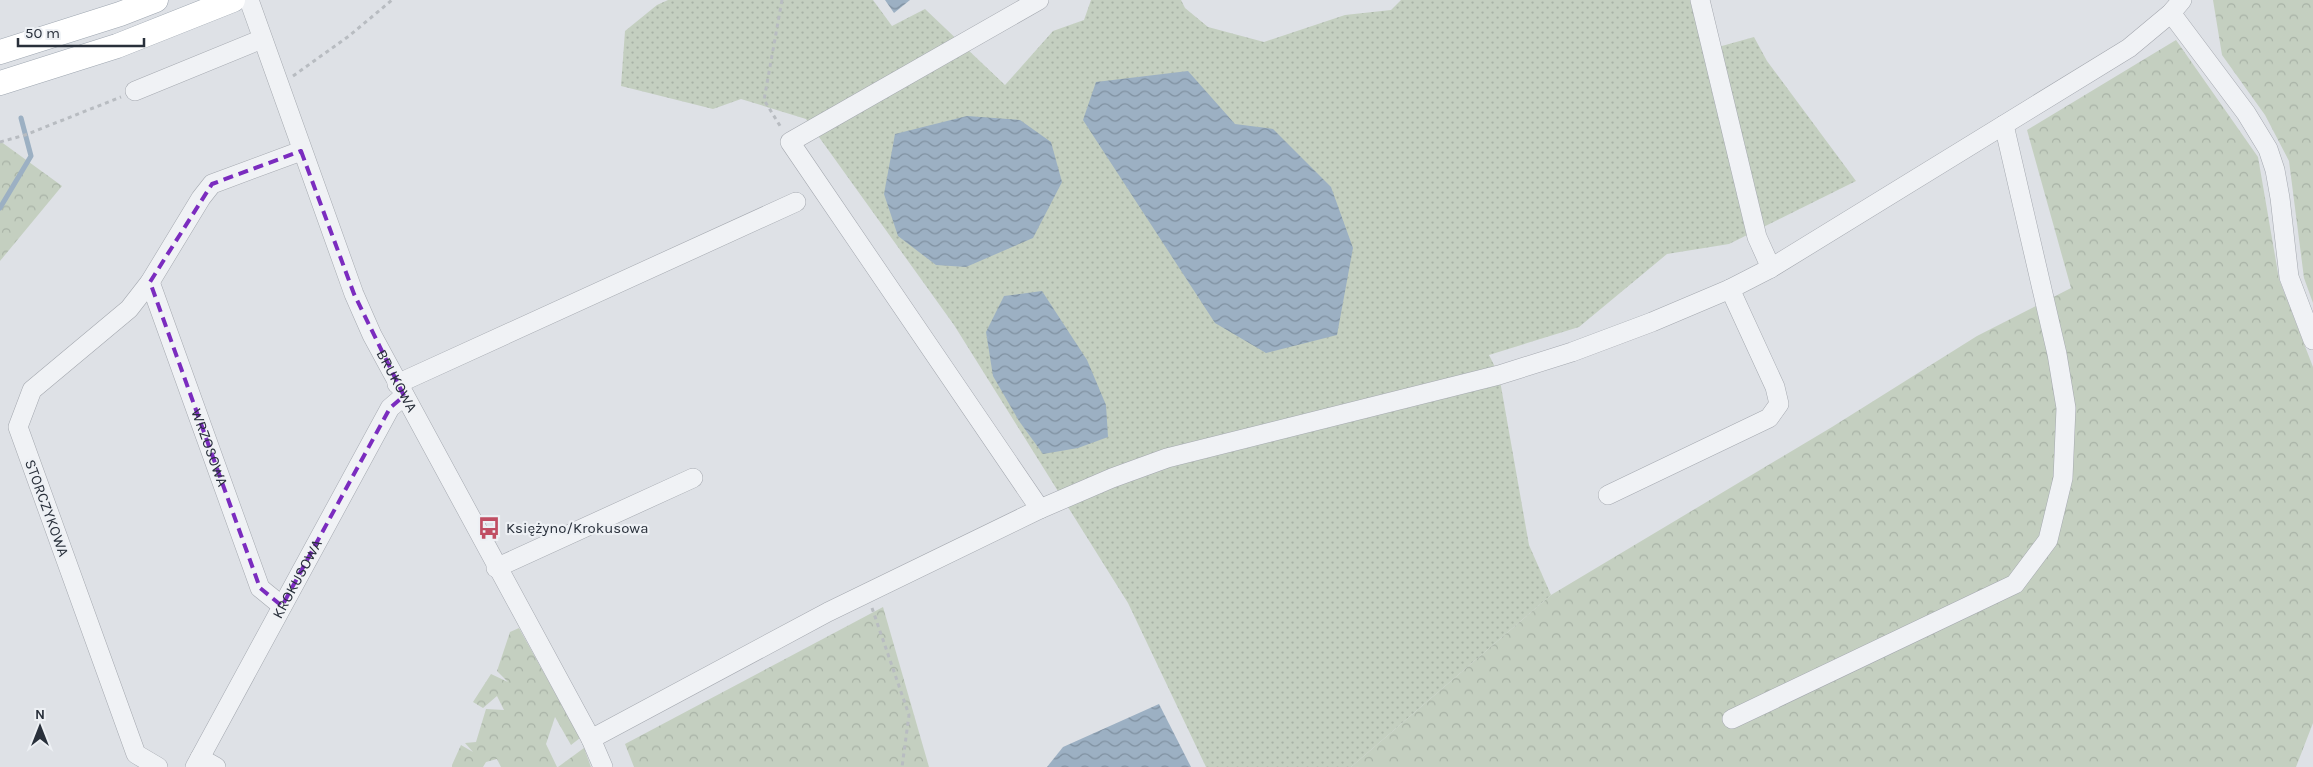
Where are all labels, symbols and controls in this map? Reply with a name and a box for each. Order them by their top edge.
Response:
scale bar [18,15,144,47]
text: 50 m [25,24,60,42]
street label: BRUKOWA [373,346,421,416]
street label: WRZOSOWA [187,406,232,489]
street label: STORCZYKOWA [21,457,73,559]
bus stop icon: Księżyno/Krokusowa [476,515,502,541]
place label: Księżyno/Krokusowa [506,519,648,537]
street label: KROKUSOWA [268,536,326,622]
north arrow [15,702,65,752]
text: N [35,706,45,723]

